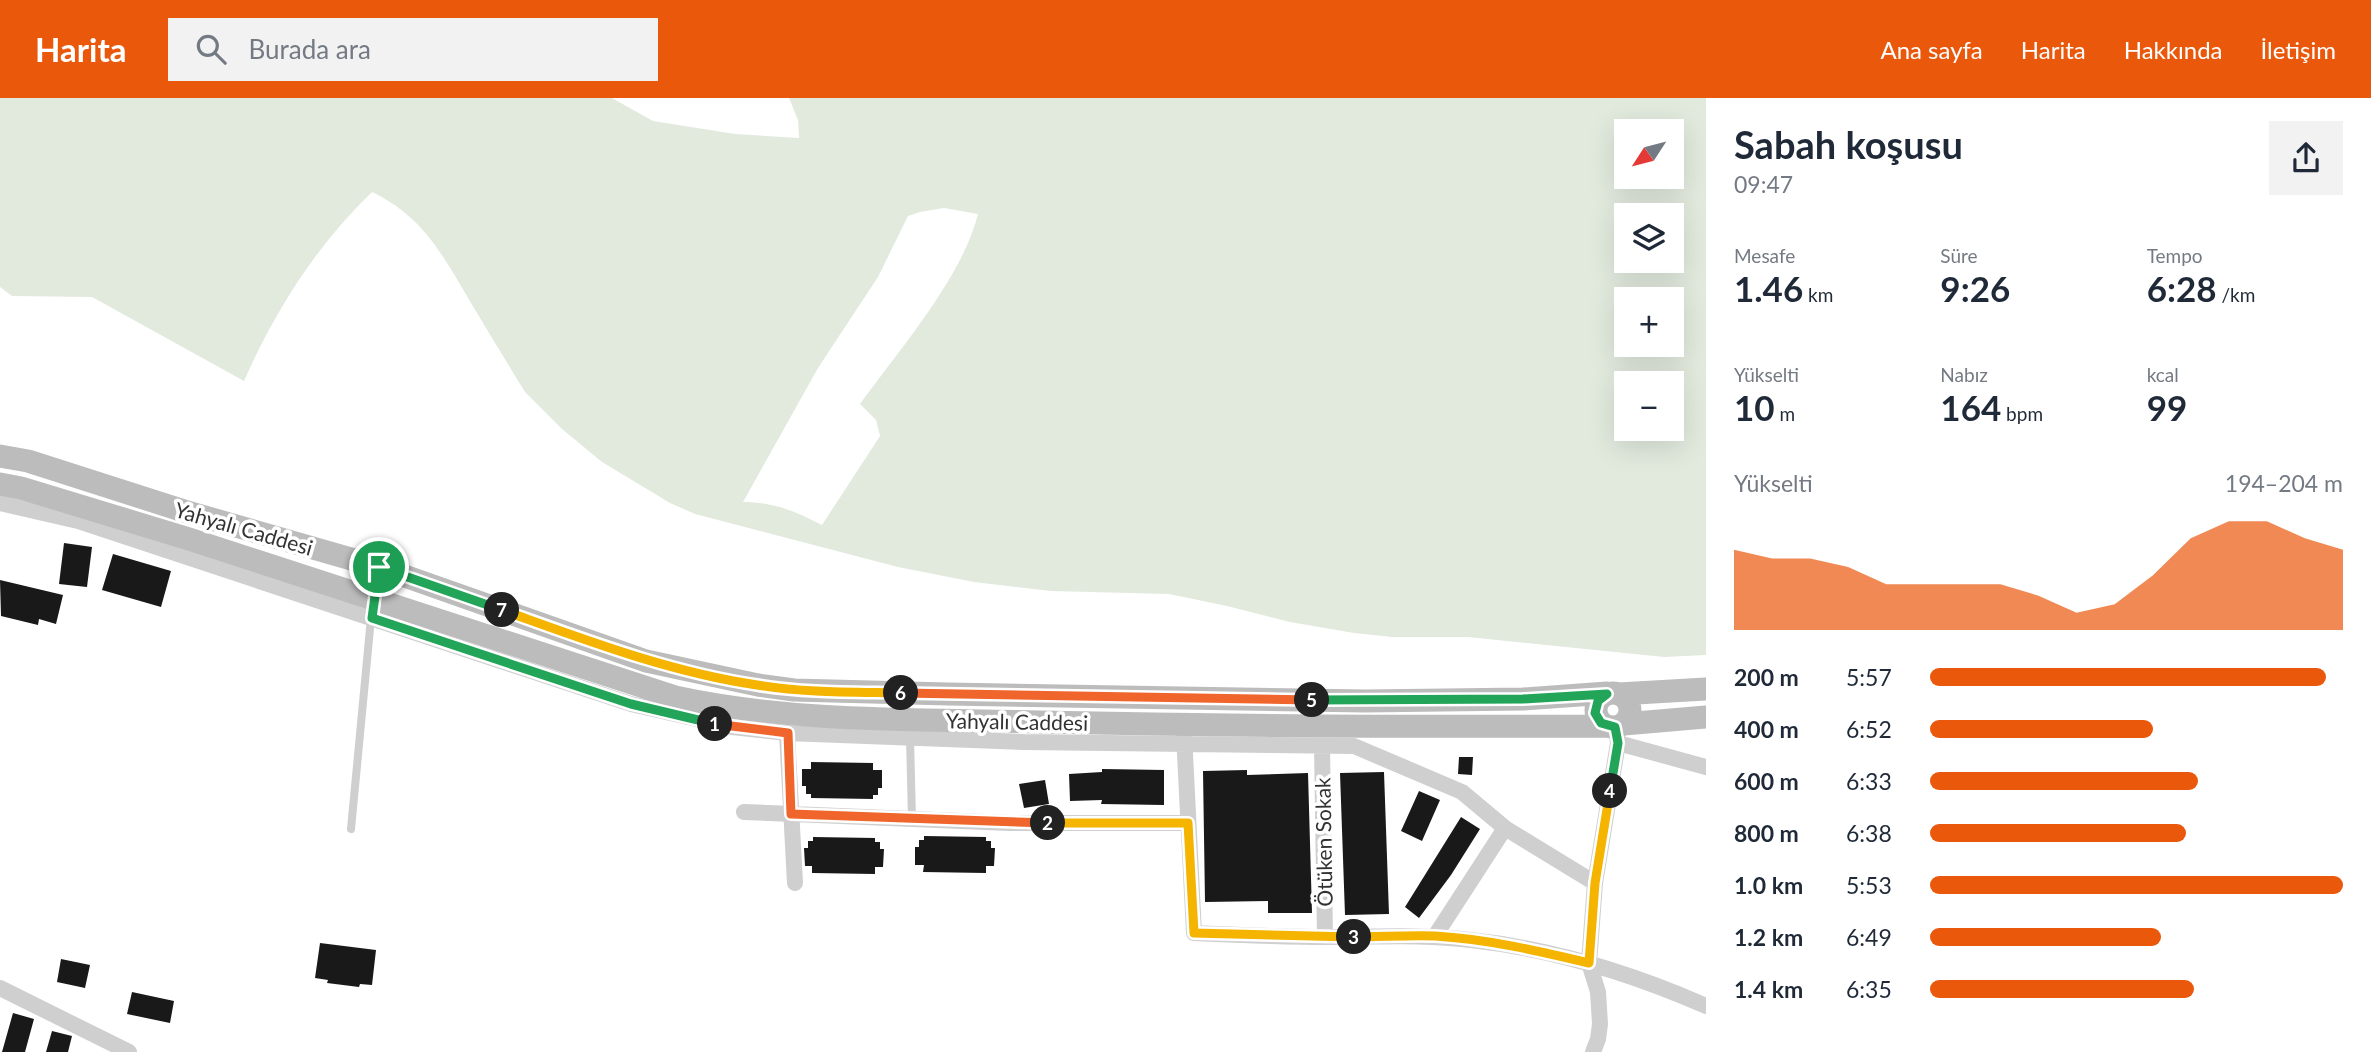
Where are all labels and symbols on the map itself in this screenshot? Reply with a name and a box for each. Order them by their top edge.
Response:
north arrow [1614,119,1684,189]
street label: Yahyalı Caddesi [172,496,316,560]
pin [349,537,409,597]
pin: 7 [484,592,520,628]
pin: 6 [884,676,918,710]
pin: 5 [1294,682,1330,718]
pin: 1 [698,706,732,742]
street label: Yahyalı Caddesi [946,707,1088,735]
pin: 4 [1592,774,1628,808]
street label: Ötüken Sokak [1309,777,1337,907]
pin: 2 [1030,806,1066,840]
pin: 3 [1336,920,1372,954]

